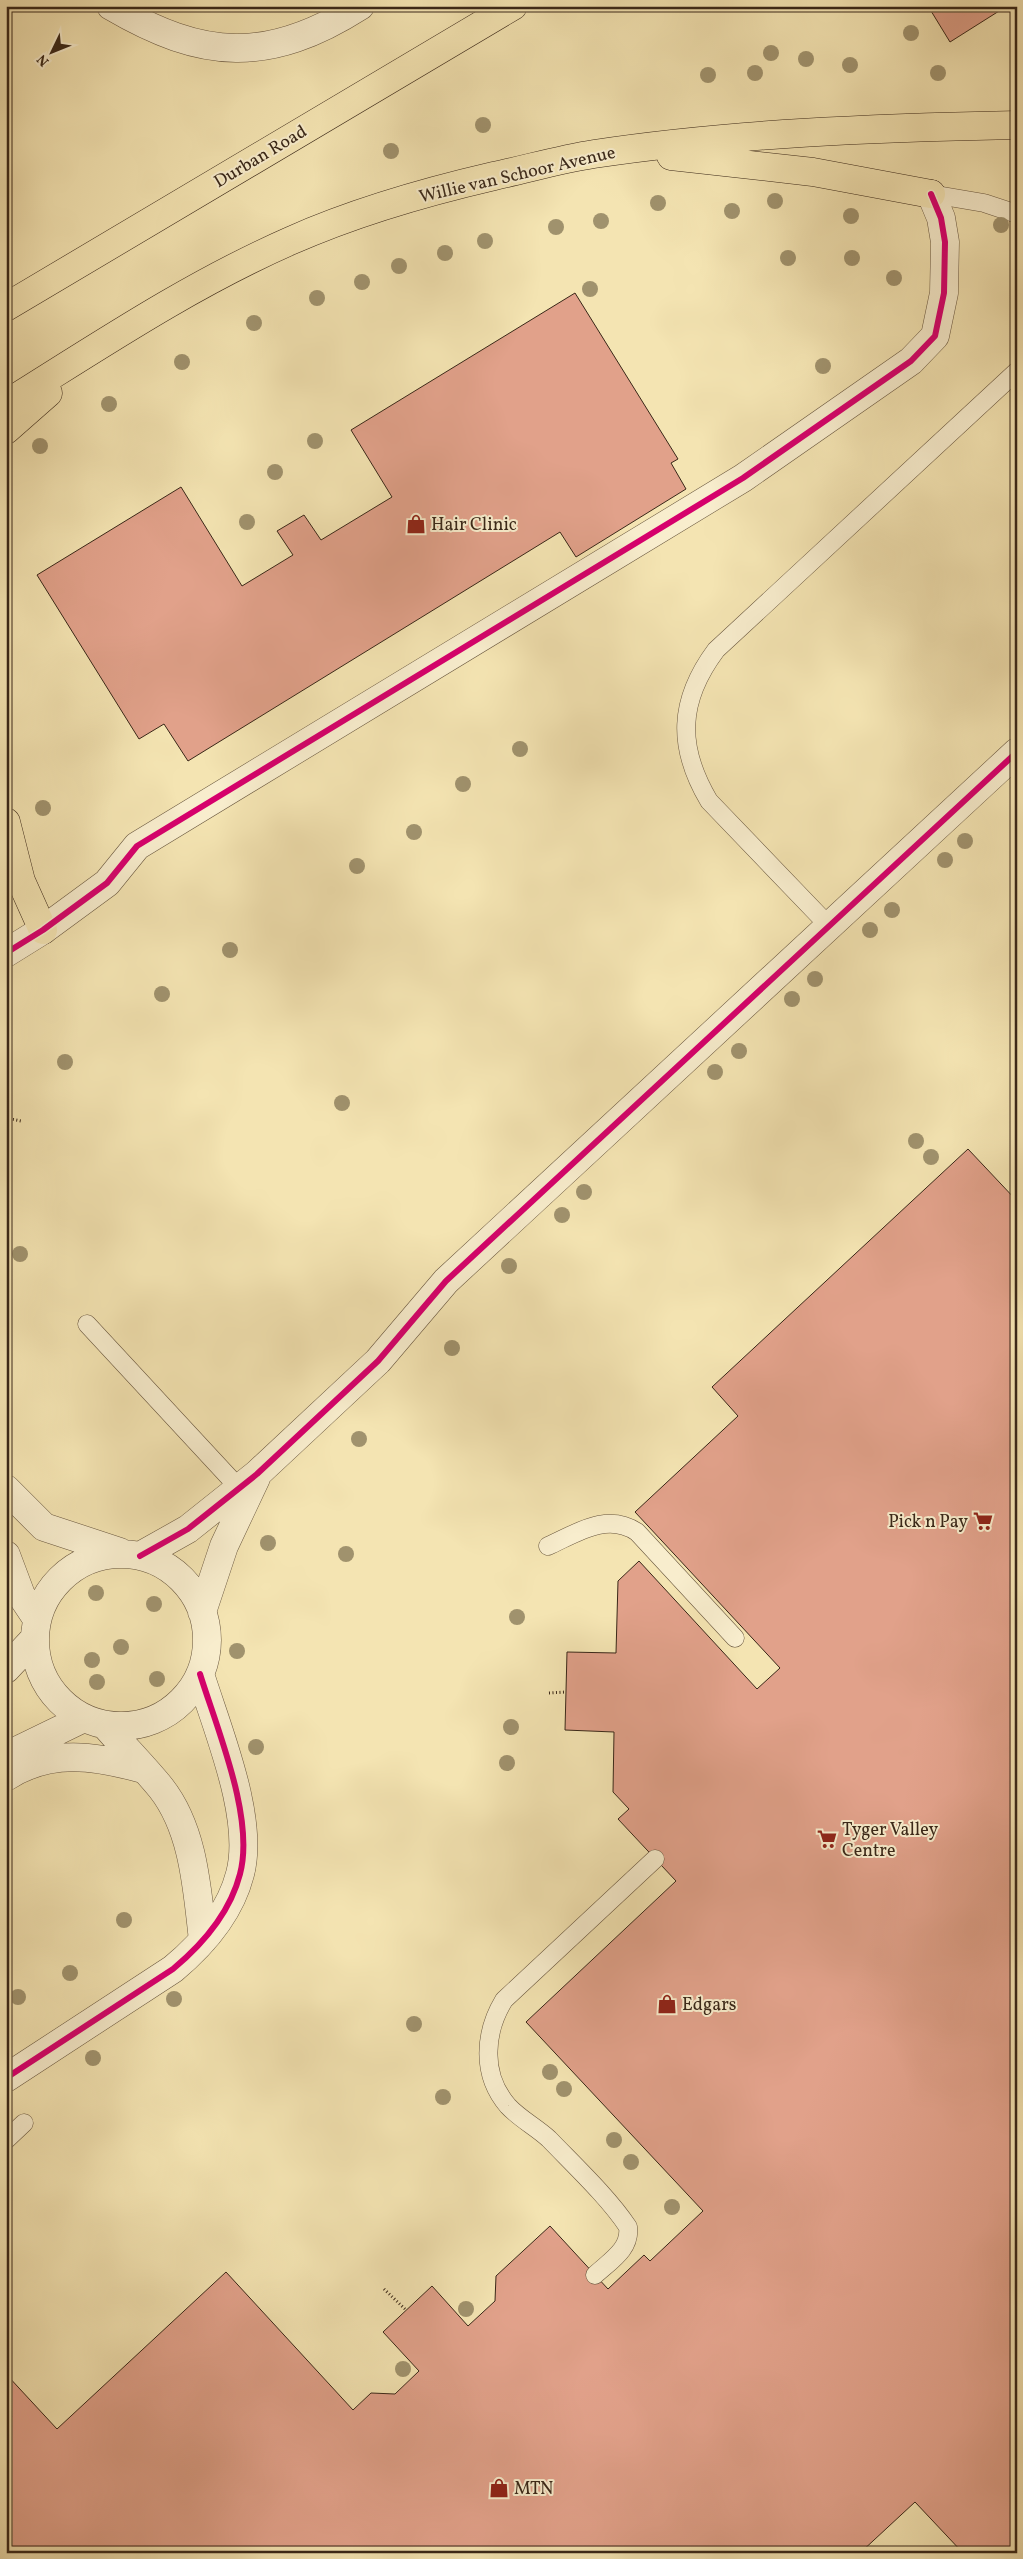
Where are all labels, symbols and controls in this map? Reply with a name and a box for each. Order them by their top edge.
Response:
north arrow [28,28,78,78]
text: N [33,50,54,70]
street label: Durban Road [209,120,312,195]
street label: Willie van Schoor Avenue [417,141,618,210]
shop icon: Hair Clinic [405,513,427,535]
place label: Hair Clinic [431,513,517,538]
place label: Pick n Pay [888,1510,968,1535]
supermarket icon: Pick n Pay [972,1510,994,1532]
place label: Tyger Valley Centre [842,1818,939,1864]
supermarket icon: Tyger Valley Centre [816,1828,838,1850]
shop icon: Edgars [656,1993,678,2015]
place label: Edgars [682,1993,736,2018]
shop icon: MTN [488,2477,510,2499]
place label: MTN [514,2477,553,2502]

